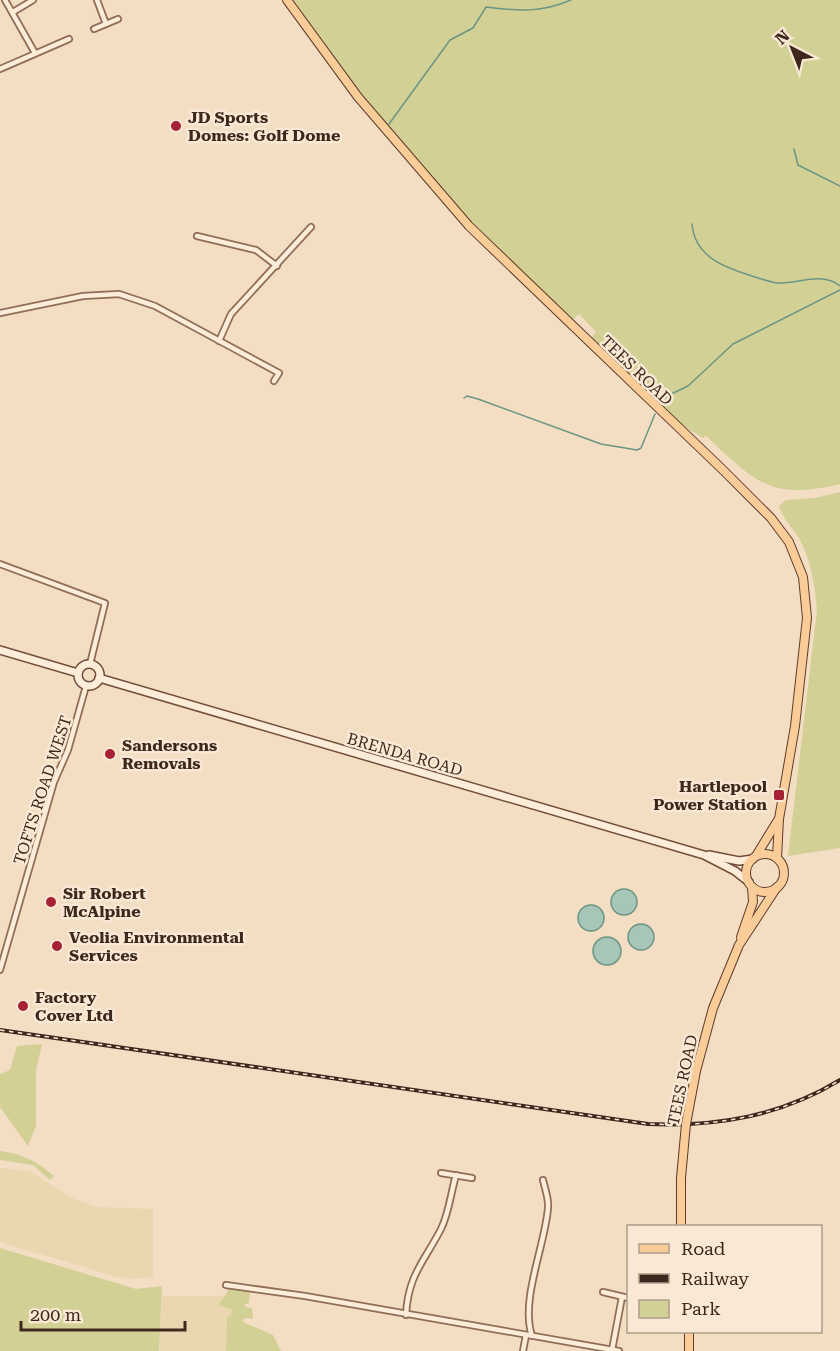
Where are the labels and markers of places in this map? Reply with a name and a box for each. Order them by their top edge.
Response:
place label: JD Sports Domes: Golf Dome [188,108,340,145]
marker: JD Sports Domes: Golf Dome [169,119,183,133]
place label: Sandersons Removals [122,736,217,773]
marker: Sandersons Removals [103,747,117,761]
place label: Hartlepool Power Station [653,777,768,814]
marker: Hartlepool Power Station [772,788,786,802]
place label: Sir Robert McAlpine [63,884,146,921]
marker: Sir Robert McAlpine [44,895,58,909]
place label: Veolia Environmental Services [69,928,245,965]
marker: Veolia Environmental Services [50,939,64,953]
place label: Factory Cover Ltd [35,988,114,1025]
marker: Factory Cover Ltd [16,999,30,1013]

